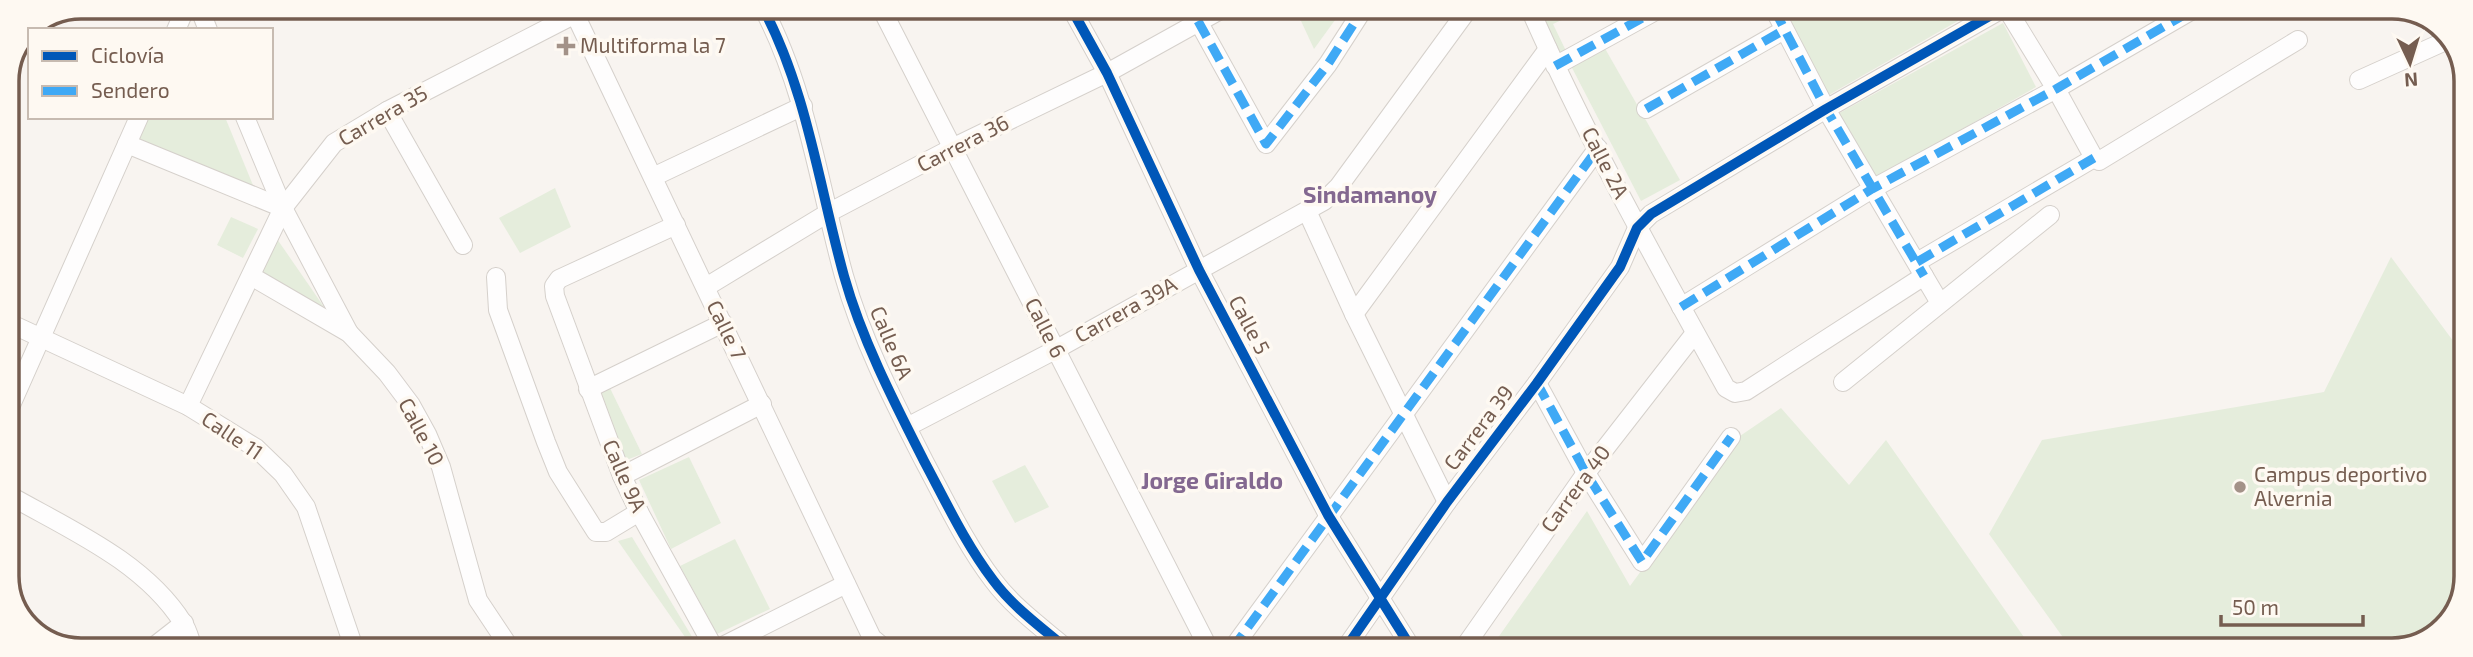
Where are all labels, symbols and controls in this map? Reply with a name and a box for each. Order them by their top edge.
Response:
legend [28,28,273,119]
north arrow [2375,28,2445,98]
place label: Multiforma la 7 [580,32,726,57]
marker: Multiforma la 7 [558,38,574,54]
text: Ciclovía [91,42,164,67]
text: N [2404,69,2419,92]
text: Sendero [91,77,170,102]
street label: Carrera 35 [333,79,431,150]
street label: Carrera 36 [912,109,1012,176]
street label: Calle 2A [1578,122,1635,202]
district label: Sindamanoy [1303,180,1437,208]
street label: Carrera 39A [1070,270,1181,347]
street label: Calle 5 [1224,291,1276,358]
street label: Calle 6 [1021,293,1072,361]
street label: Calle 7 [702,296,752,363]
street label: Calle 6A [866,302,919,383]
street label: Carrera 39 [1438,380,1518,474]
street label: Calle 10 [394,393,450,469]
street label: Calle 11 [197,405,268,464]
street label: Calle 9A [598,435,652,516]
street label: Carrera 40 [1535,440,1615,537]
place label: Campus deportivo Alvernia [2254,461,2427,510]
district label: Jorge Giraldo [1141,466,1283,494]
marker: Campus deportivo Alvernia [2232,479,2248,495]
scale bar [2221,584,2363,628]
text: 50 m [2232,594,2279,619]

